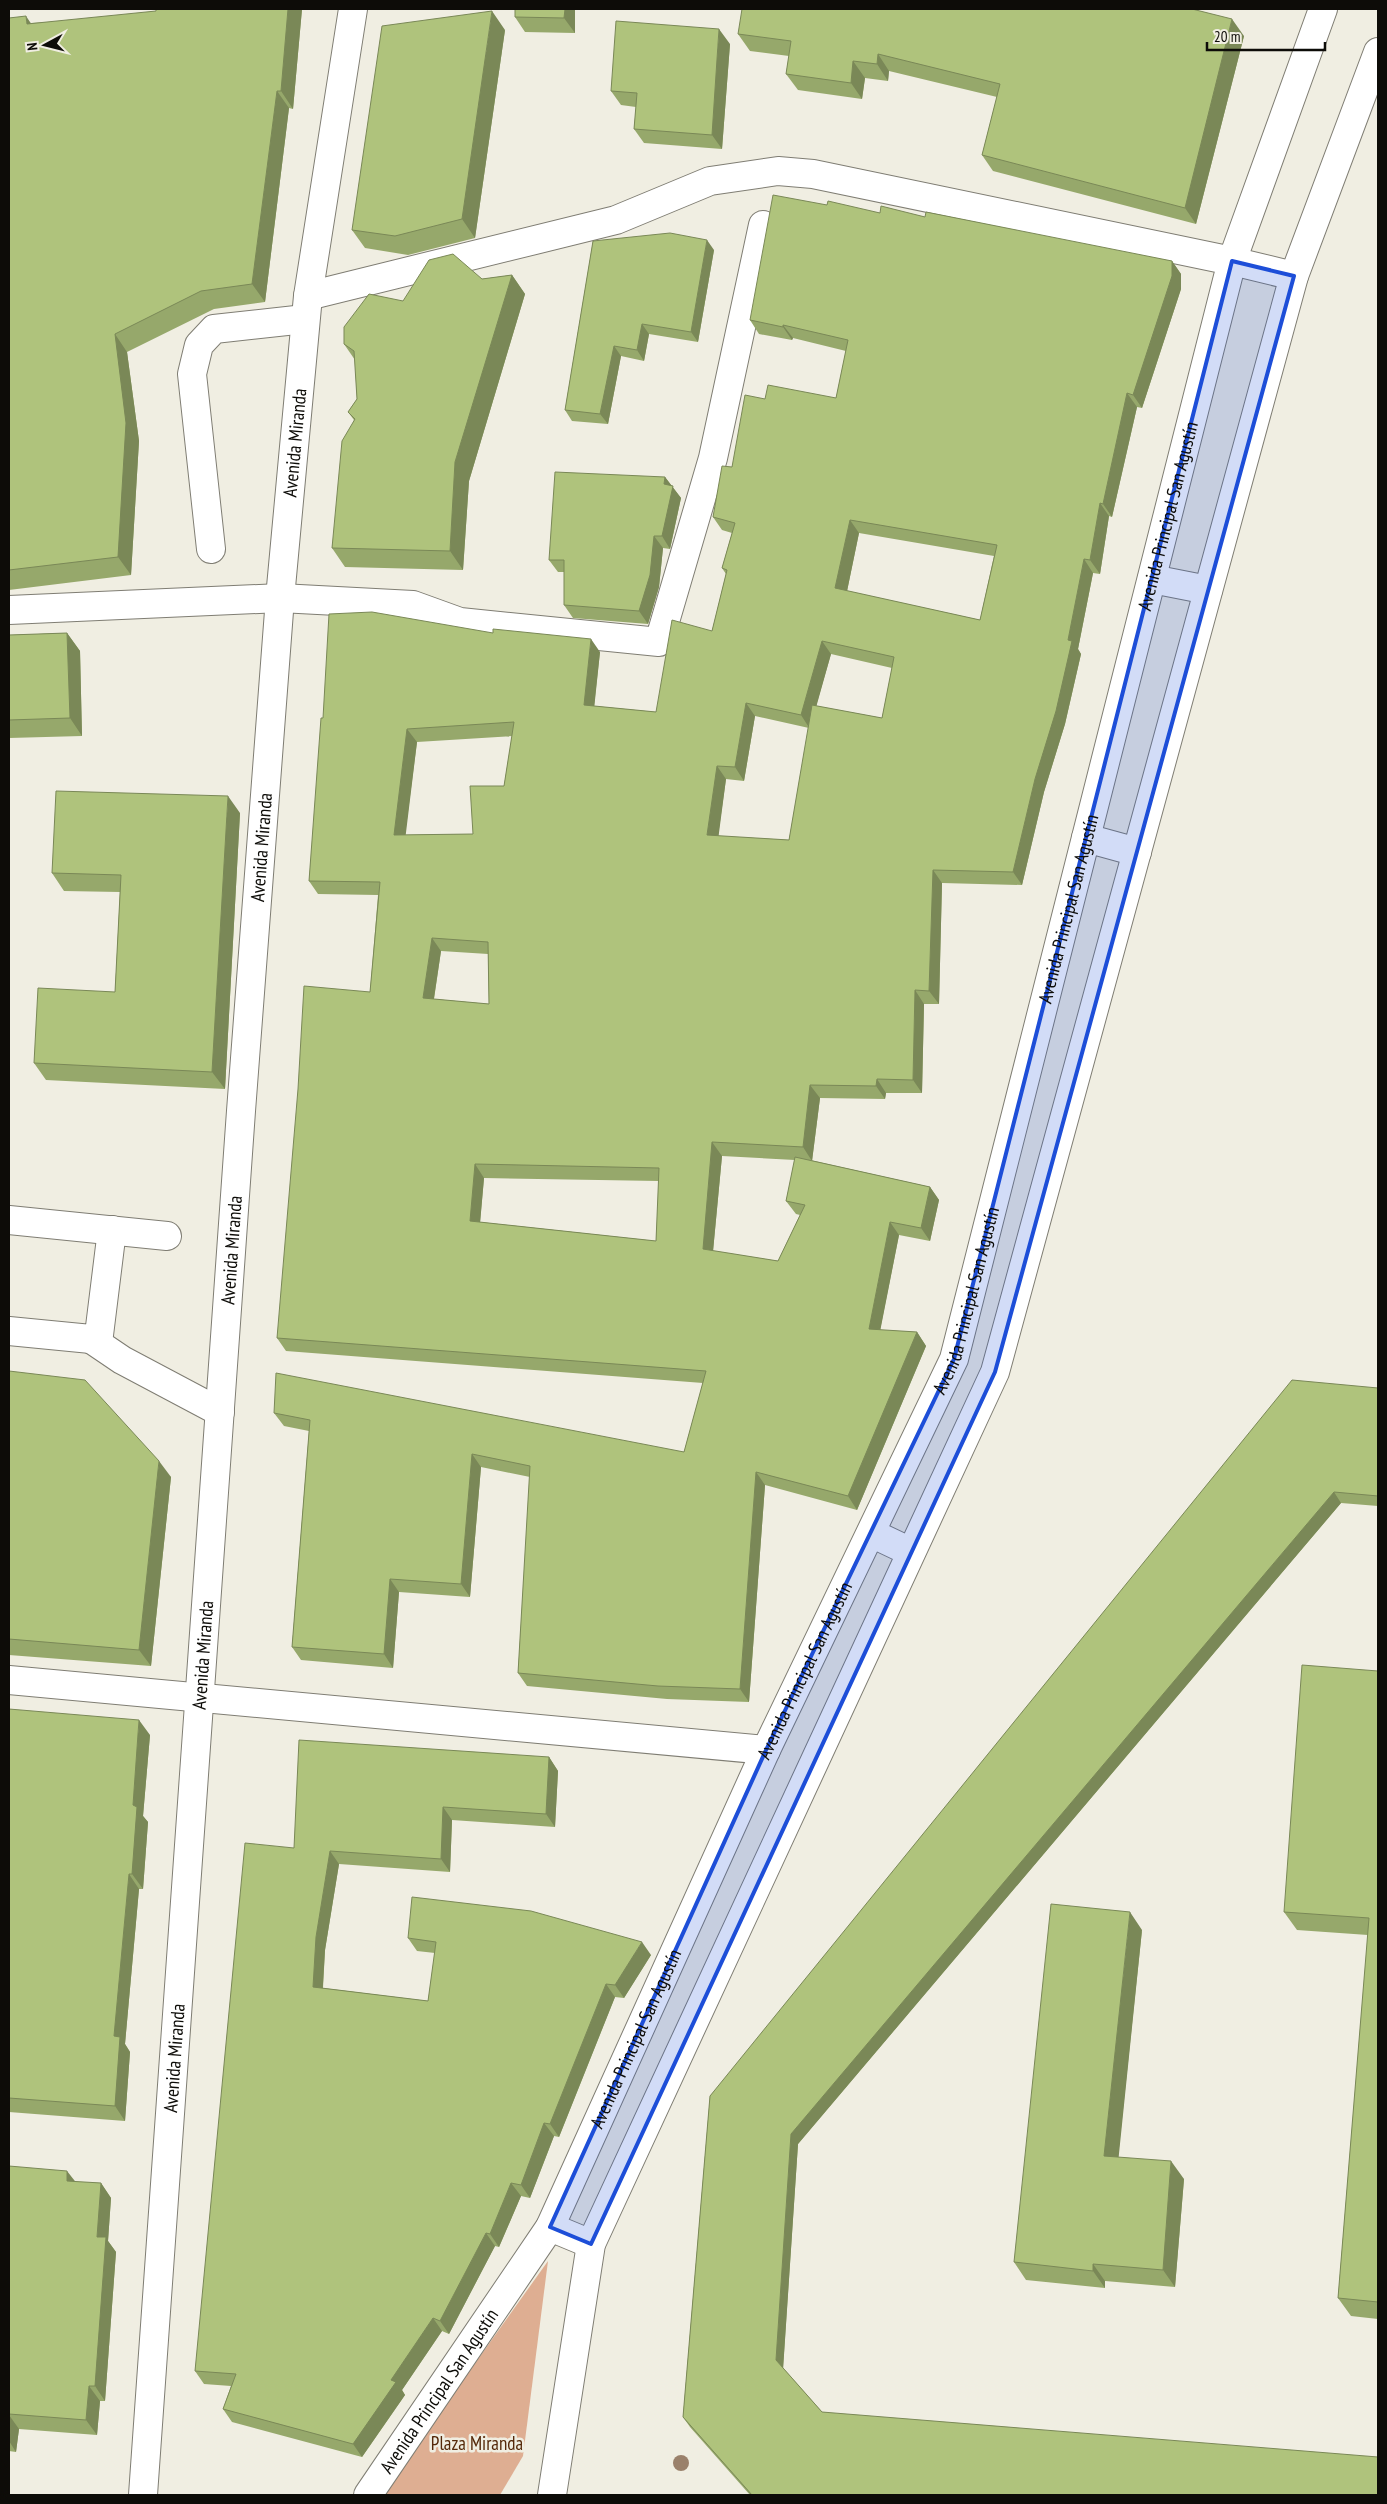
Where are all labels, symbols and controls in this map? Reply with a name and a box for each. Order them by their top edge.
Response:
north arrow [20,20,70,70]
scale bar [1207,20,1324,52]
text: 20 m [1214,27,1240,46]
text: N [23,42,41,51]
street label: Avenida Miranda [277,387,311,498]
street label: Avenida Principal San Agustín [1132,419,1203,613]
street label: Avenida Miranda [245,792,277,903]
street label: Avenida Principal San Agustín [1033,812,1103,1006]
street label: Avenida Miranda [215,1195,247,1305]
street label: Avenida Principal San Agustín [927,1204,1004,1398]
street label: Avenida Principal San Agustín [752,1578,857,1763]
street label: Avenida Miranda [187,1600,218,1710]
street label: Avenida Principal San Agustín [584,1945,686,2132]
street label: Avenida Miranda [158,2003,190,2113]
street label: Avenida Principal San Agustín [374,2304,503,2478]
park label: Plaza Miranda [431,2431,523,2455]

